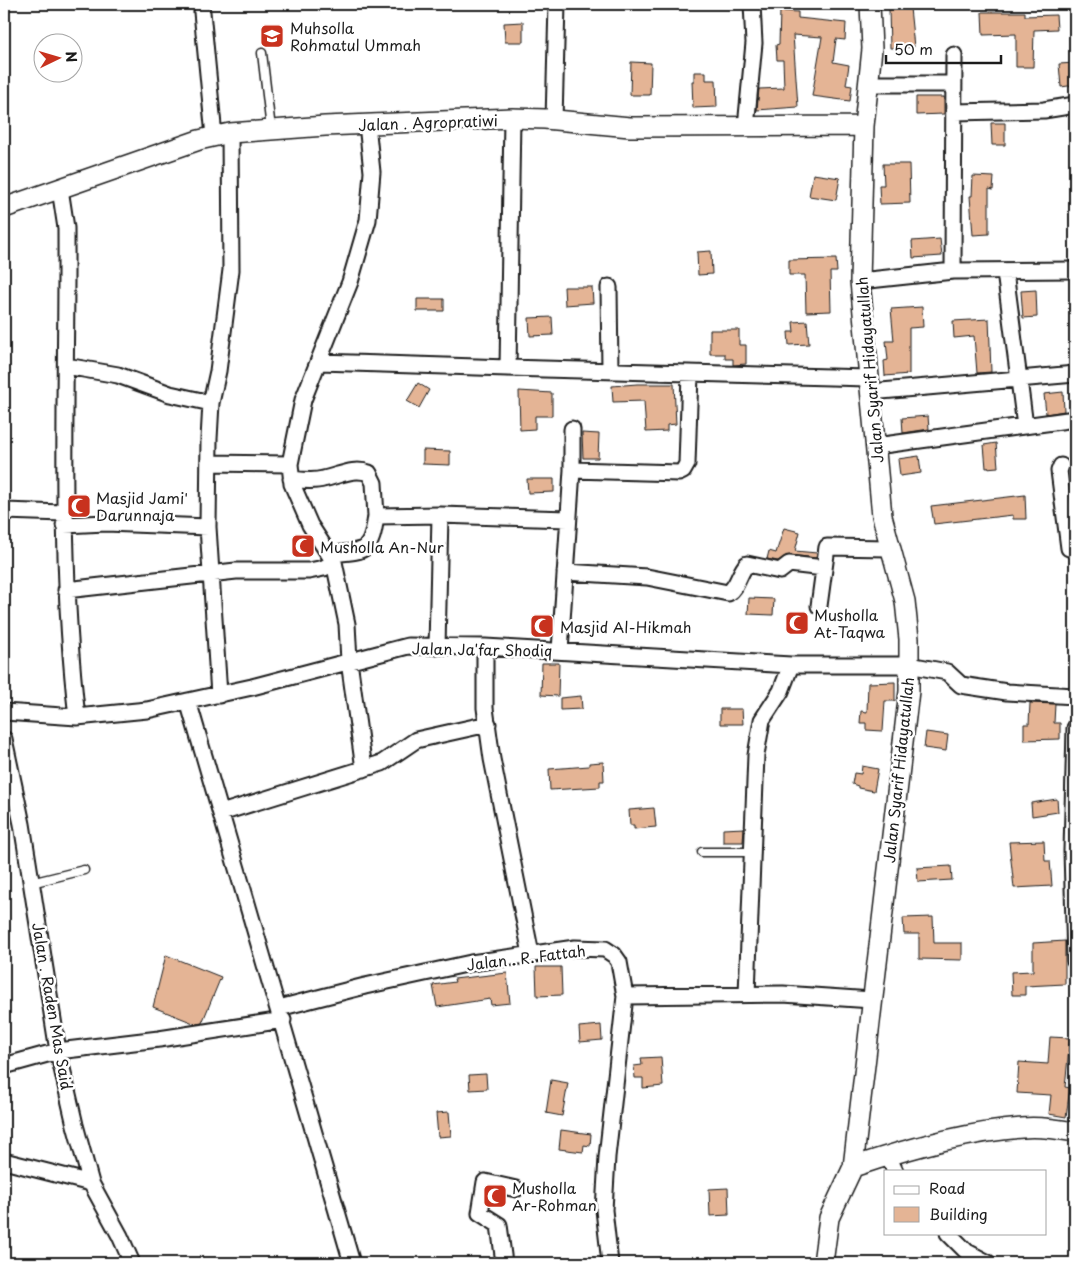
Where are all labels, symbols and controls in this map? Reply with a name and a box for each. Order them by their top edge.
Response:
place label: Muhsolla Rohmatul Ummah [290,16,421,56]
school or university icon: Muhsolla Rohmatul Ummah [259,23,285,49]
north arrow [32,32,82,82]
scale bar [886,32,1002,64]
text: 50 m [894,37,933,60]
text: N [61,50,82,63]
street label: Jalan . Agropratiwi [358,108,498,136]
street label: Jalan Syarif Hidayatullah [849,276,889,464]
place label: Masjid Jami' Darunnaja [96,486,188,526]
mosque icon: Masjid Jami' Darunnaja [66,493,92,519]
mosque icon: Musholla An-Nur [290,533,316,559]
place label: Musholla An-Nur [320,535,444,558]
place label: Musholla At-Taqwa [814,603,886,643]
mosque icon: Musholla At-Taqwa [784,610,810,636]
mosque icon: Masjid Al-Hikmah [529,613,555,639]
place label: Masjid Al-Hikmah [560,615,692,638]
street label: Jalan Ja'far Shodiq [412,636,552,662]
street label: Jalan Syarif Hidayatullah [877,676,919,864]
street label: Jalan . Raden Mas Said [27,921,79,1092]
street label: Jalan . R. Fattah [465,938,587,976]
legend [884,1170,1046,1234]
place label: Musholla Ar-Rohman [512,1176,597,1216]
text: Road [929,1176,965,1199]
mosque icon: Musholla Ar-Rohman [482,1183,508,1209]
text: Building [929,1202,988,1225]

